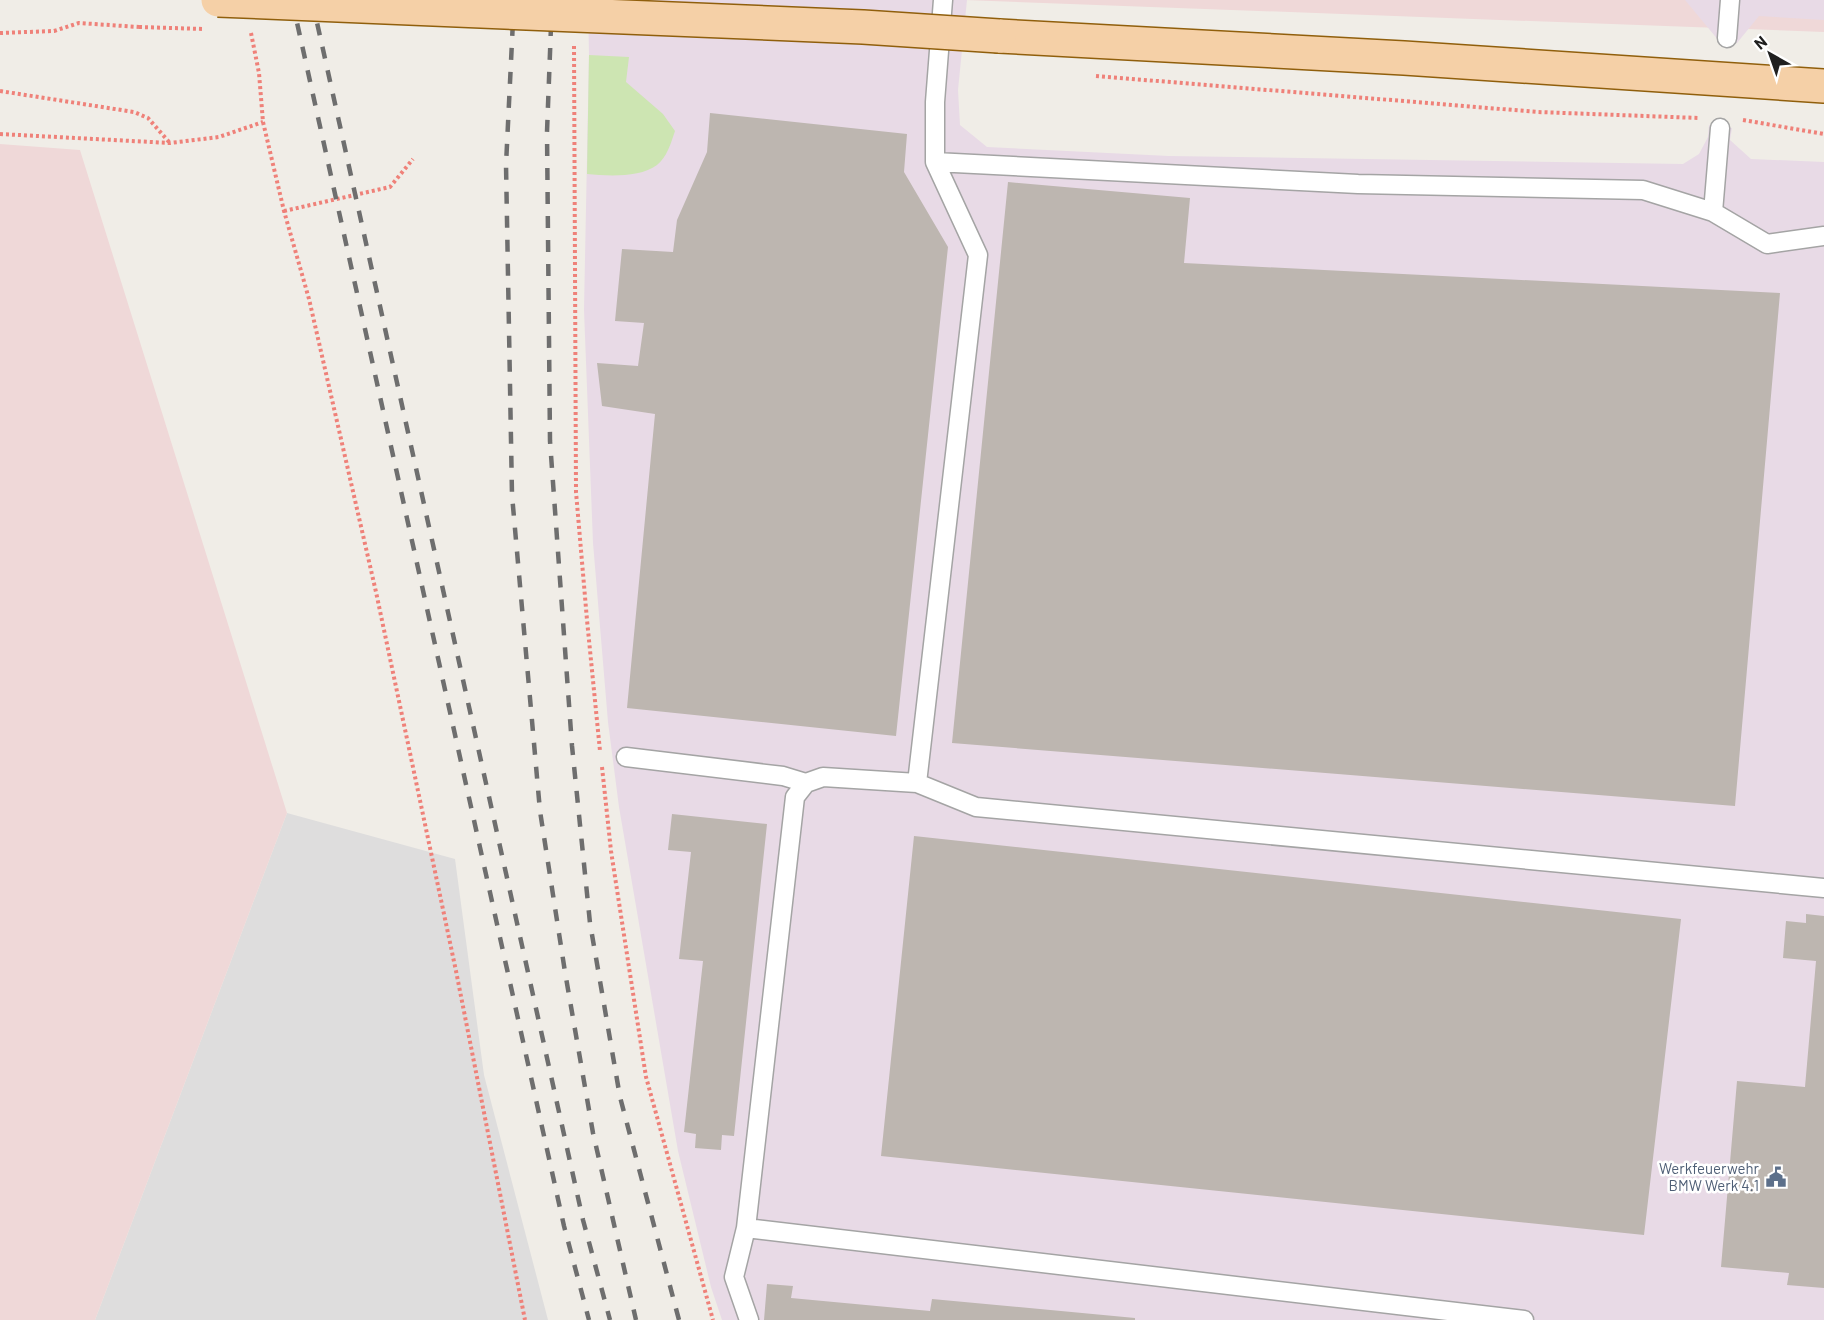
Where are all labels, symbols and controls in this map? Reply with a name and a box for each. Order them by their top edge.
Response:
north arrow [1740,24,1800,84]
text: N [1750,31,1770,53]
place label: Werkfeuerwehr BMW Werk 4.1 [1659,1159,1760,1194]
public building icon: Werkfeuerwehr BMW Werk 4.1 [1764,1165,1788,1189]

